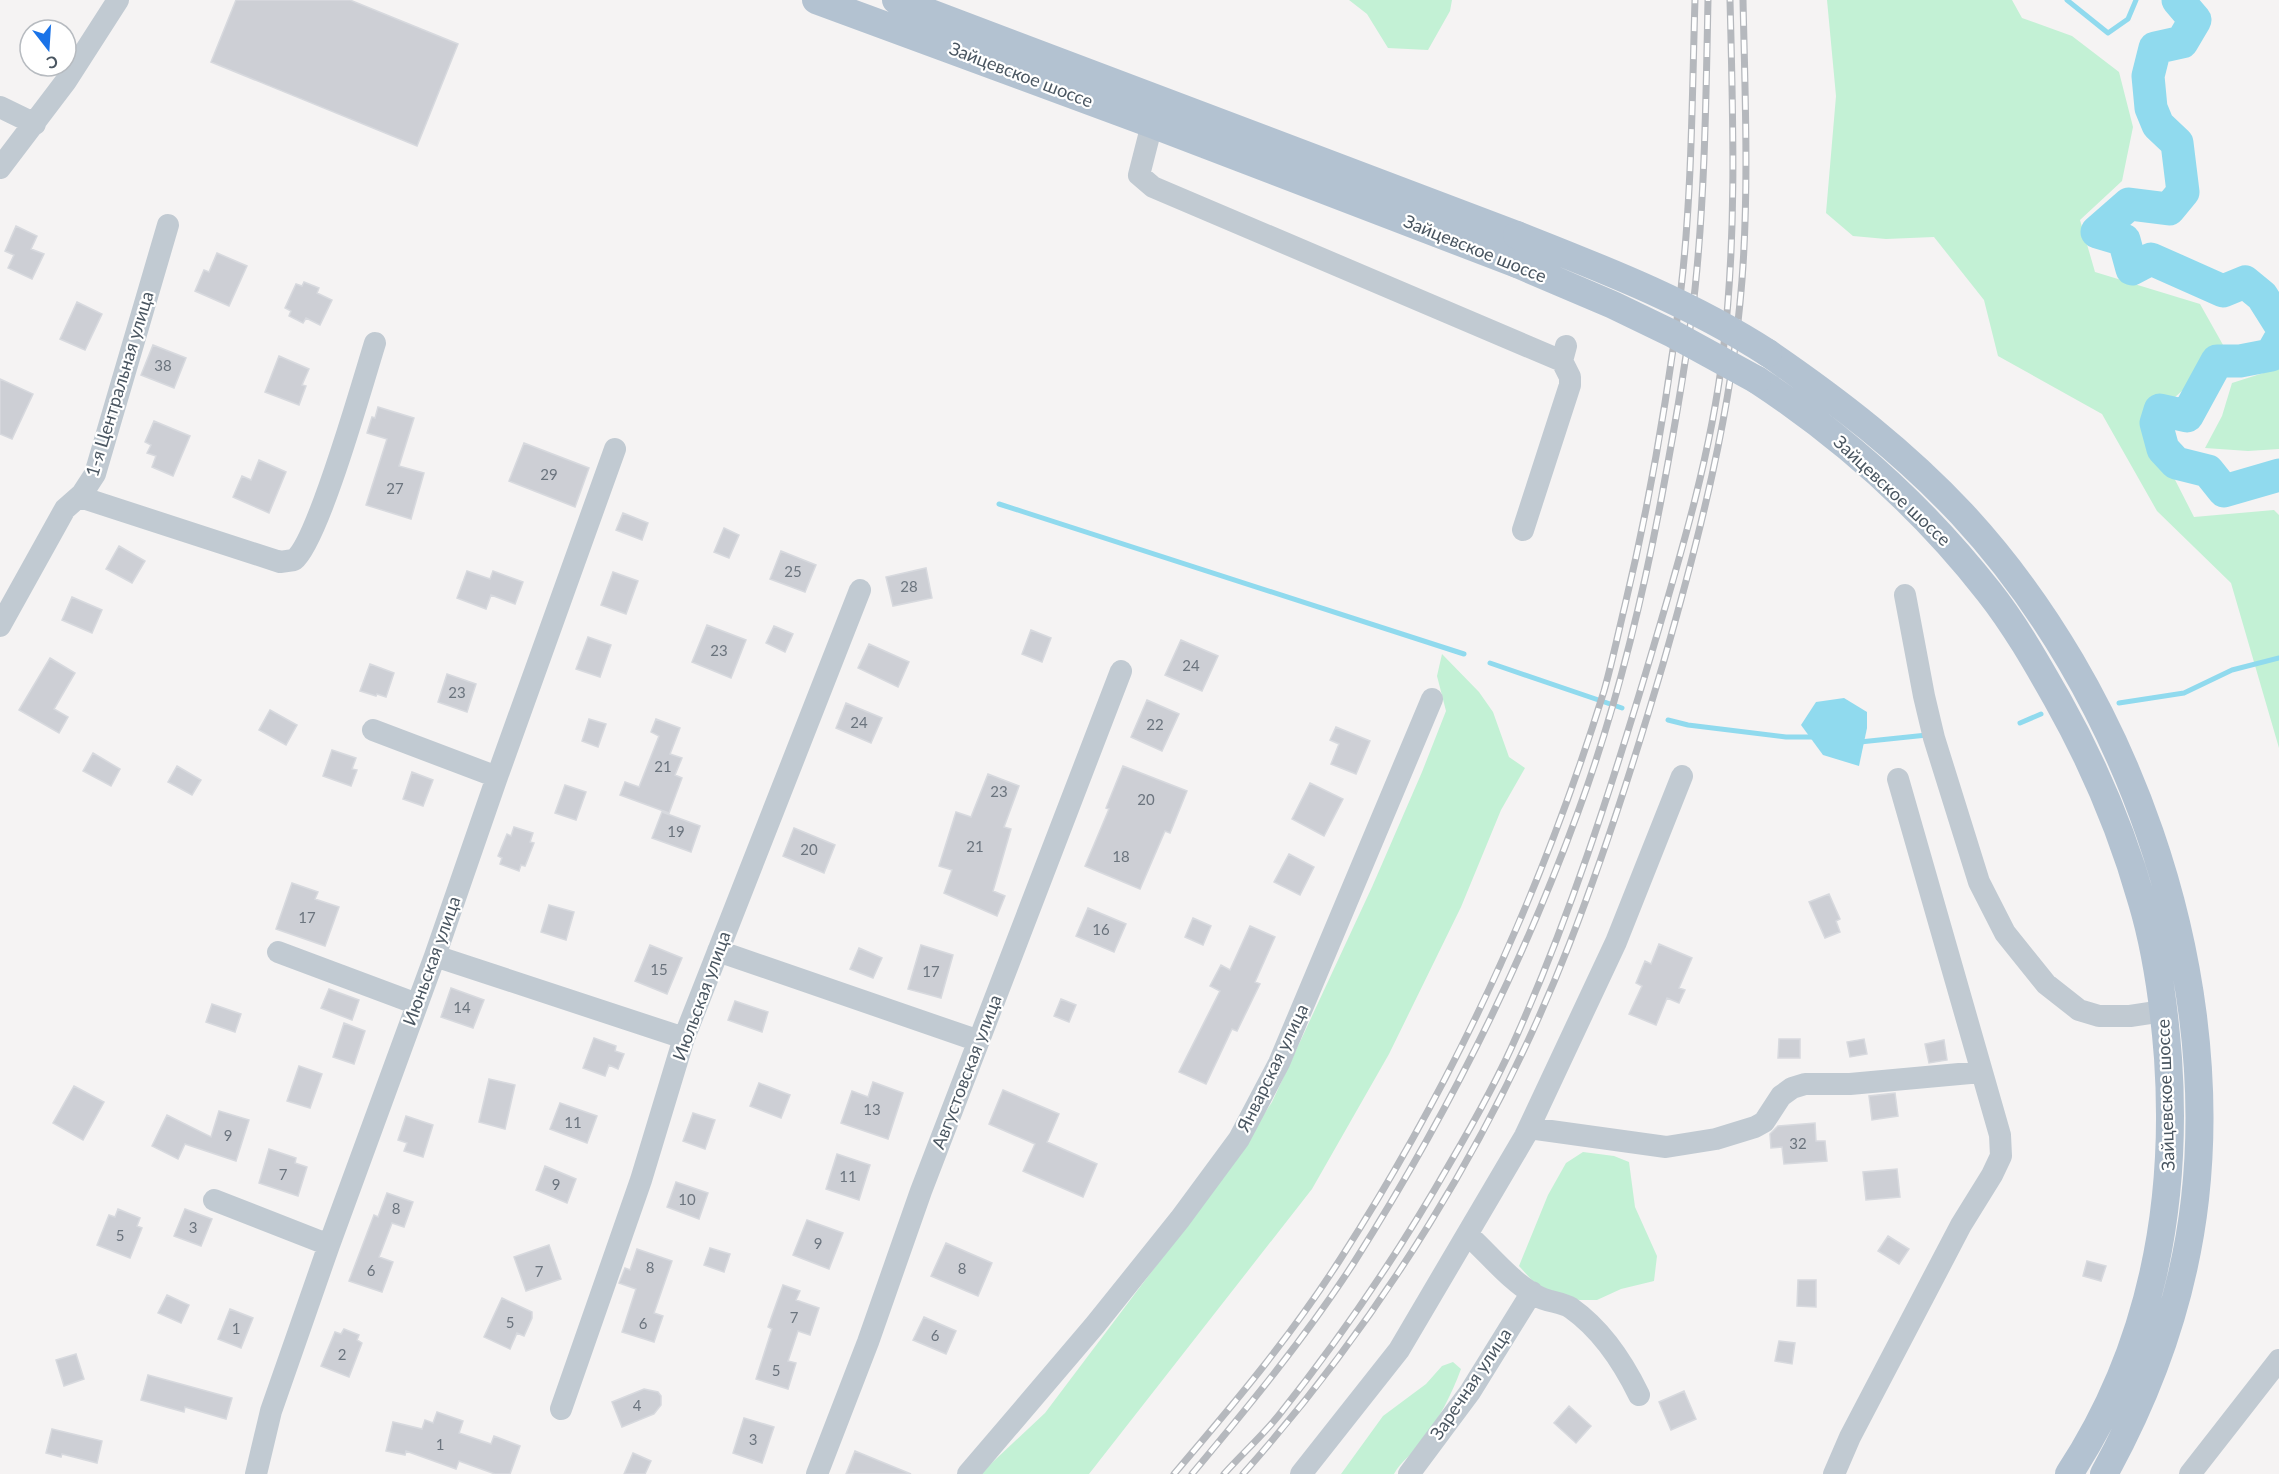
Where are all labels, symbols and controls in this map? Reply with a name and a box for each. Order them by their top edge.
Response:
north arrow [18,18,78,78]
street label: Зайцевское шоссе [946,37,1096,112]
text: С [44,52,60,74]
street label: Зайцевское шоссе [1401,209,1550,287]
street label: 1-я Центральная улица [80,288,158,479]
house number: 38 [154,356,172,374]
street label: Зайцевское шоссе [1830,430,1956,550]
house number: 29 [540,465,558,483]
house number: 27 [386,479,404,497]
house number: 25 [784,562,802,580]
house number: 28 [900,577,918,595]
house number: 23 [710,641,728,659]
house number: 24 [1182,656,1200,674]
house number: 23 [448,683,466,701]
house number: 24 [850,713,868,731]
house number: 22 [1146,715,1164,733]
house number: 21 [654,757,672,775]
house number: 23 [990,782,1008,800]
house number: 20 [1137,790,1155,808]
house number: 19 [667,822,685,840]
house number: 21 [966,837,984,855]
house number: 20 [800,840,818,858]
house number: 18 [1112,847,1130,865]
street label: Июньская улица [397,893,465,1028]
house number: 17 [298,908,316,926]
house number: 16 [1092,920,1110,938]
street label: Июльская улица [667,928,735,1063]
house number: 15 [650,960,668,978]
house number: 17 [922,962,940,980]
street label: Августовская улица [927,991,1006,1152]
house number: 14 [453,998,471,1016]
street label: Январская улица [1231,1000,1313,1136]
street label: Зайцевское шоссе [2151,1019,2179,1171]
house number: 13 [863,1100,881,1118]
house number: 11 [564,1113,582,1131]
house number: 9 [224,1126,232,1144]
house number: 32 [1789,1134,1807,1152]
house number: 7 [279,1165,288,1183]
house number: 11 [839,1167,857,1185]
house number: 9 [552,1175,560,1193]
house number: 10 [678,1190,696,1208]
house number: 8 [392,1199,400,1217]
house number: 3 [189,1218,197,1236]
house number: 5 [116,1226,124,1244]
house number: 9 [814,1234,822,1252]
house number: 8 [646,1258,654,1276]
house number: 8 [958,1259,966,1277]
house number: 6 [367,1261,376,1279]
house number: 7 [535,1262,544,1280]
house number: 7 [790,1308,799,1326]
house number: 5 [506,1313,514,1331]
house number: 6 [639,1314,648,1332]
house number: 1 [232,1319,240,1337]
street label: Заречная улица [1425,1324,1516,1443]
house number: 6 [931,1326,940,1344]
house number: 2 [338,1345,346,1363]
house number: 5 [772,1361,780,1379]
house number: 4 [633,1396,642,1414]
house number: 3 [749,1430,757,1448]
house number: 1 [436,1435,444,1453]

